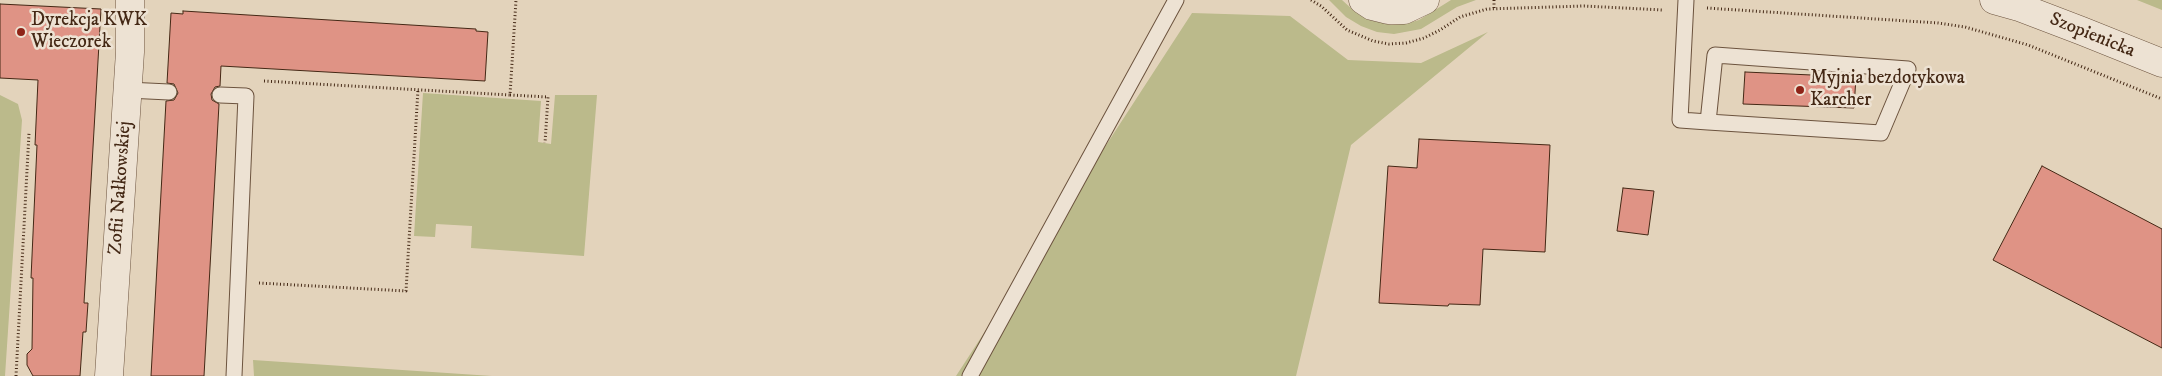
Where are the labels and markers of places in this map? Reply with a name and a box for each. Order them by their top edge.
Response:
place label: Dyrekcja KWK Wieczorek [31,10,147,54]
marker: Dyrekcja KWK Wieczorek [15,26,27,38]
place label: Myjnia bezdotykowa Karcher [1810,68,1965,112]
marker: Myjnia bezdotykowa Karcher [1794,84,1806,96]

